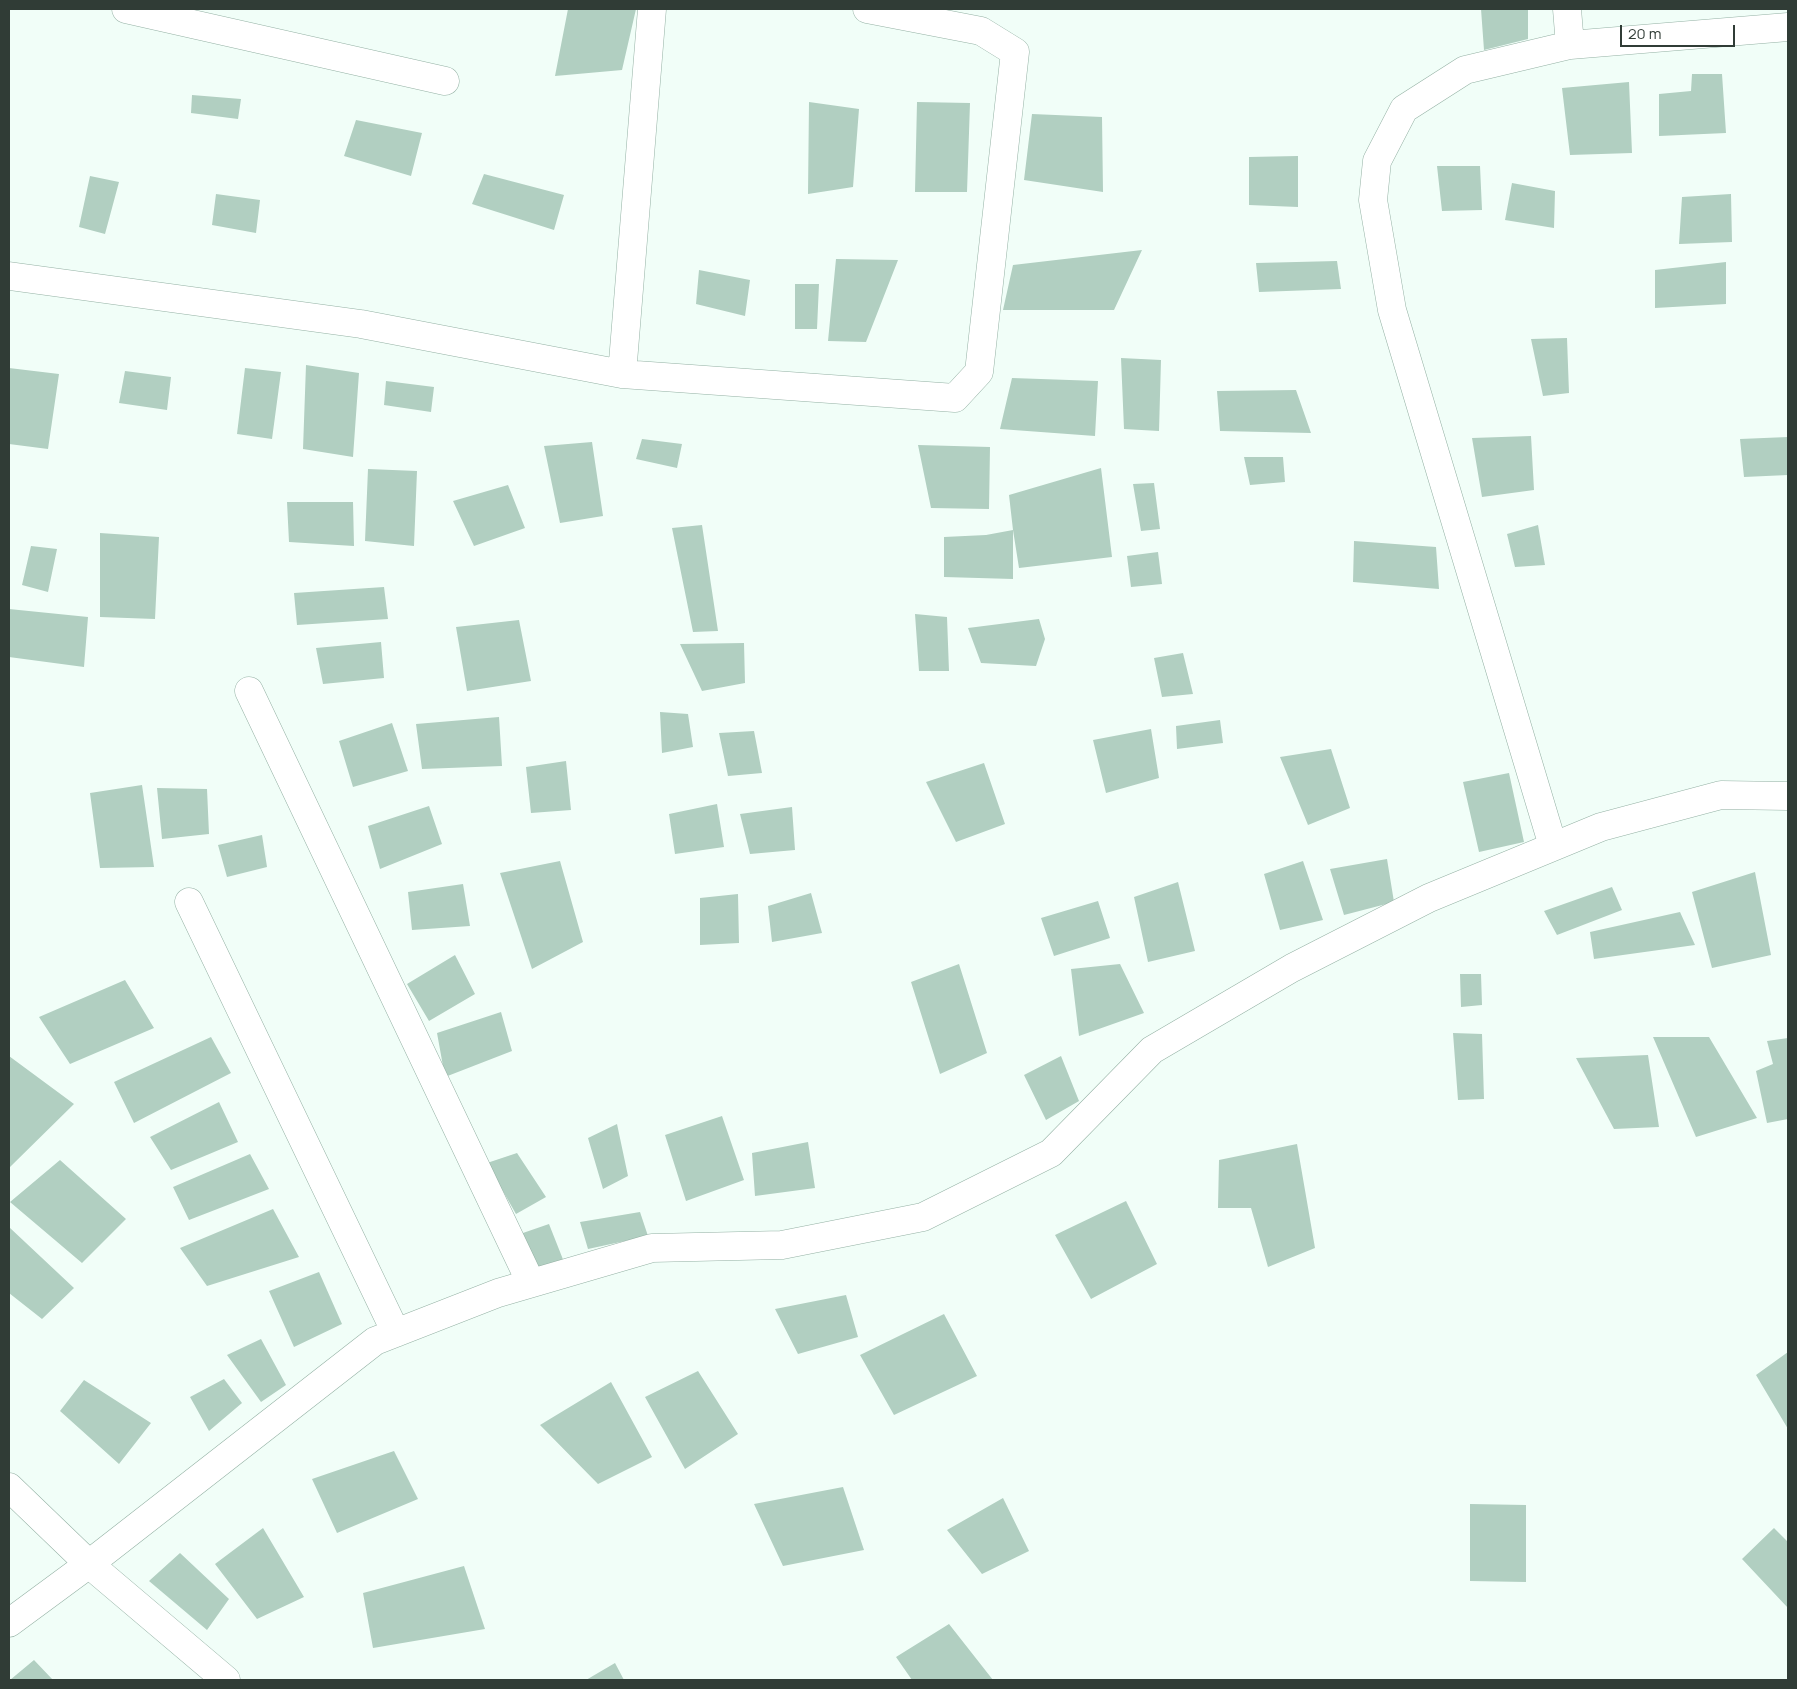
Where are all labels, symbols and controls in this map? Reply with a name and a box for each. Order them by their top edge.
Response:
scale bar [1622,15,1737,47]
text: 20 m [1628,23,1661,44]

